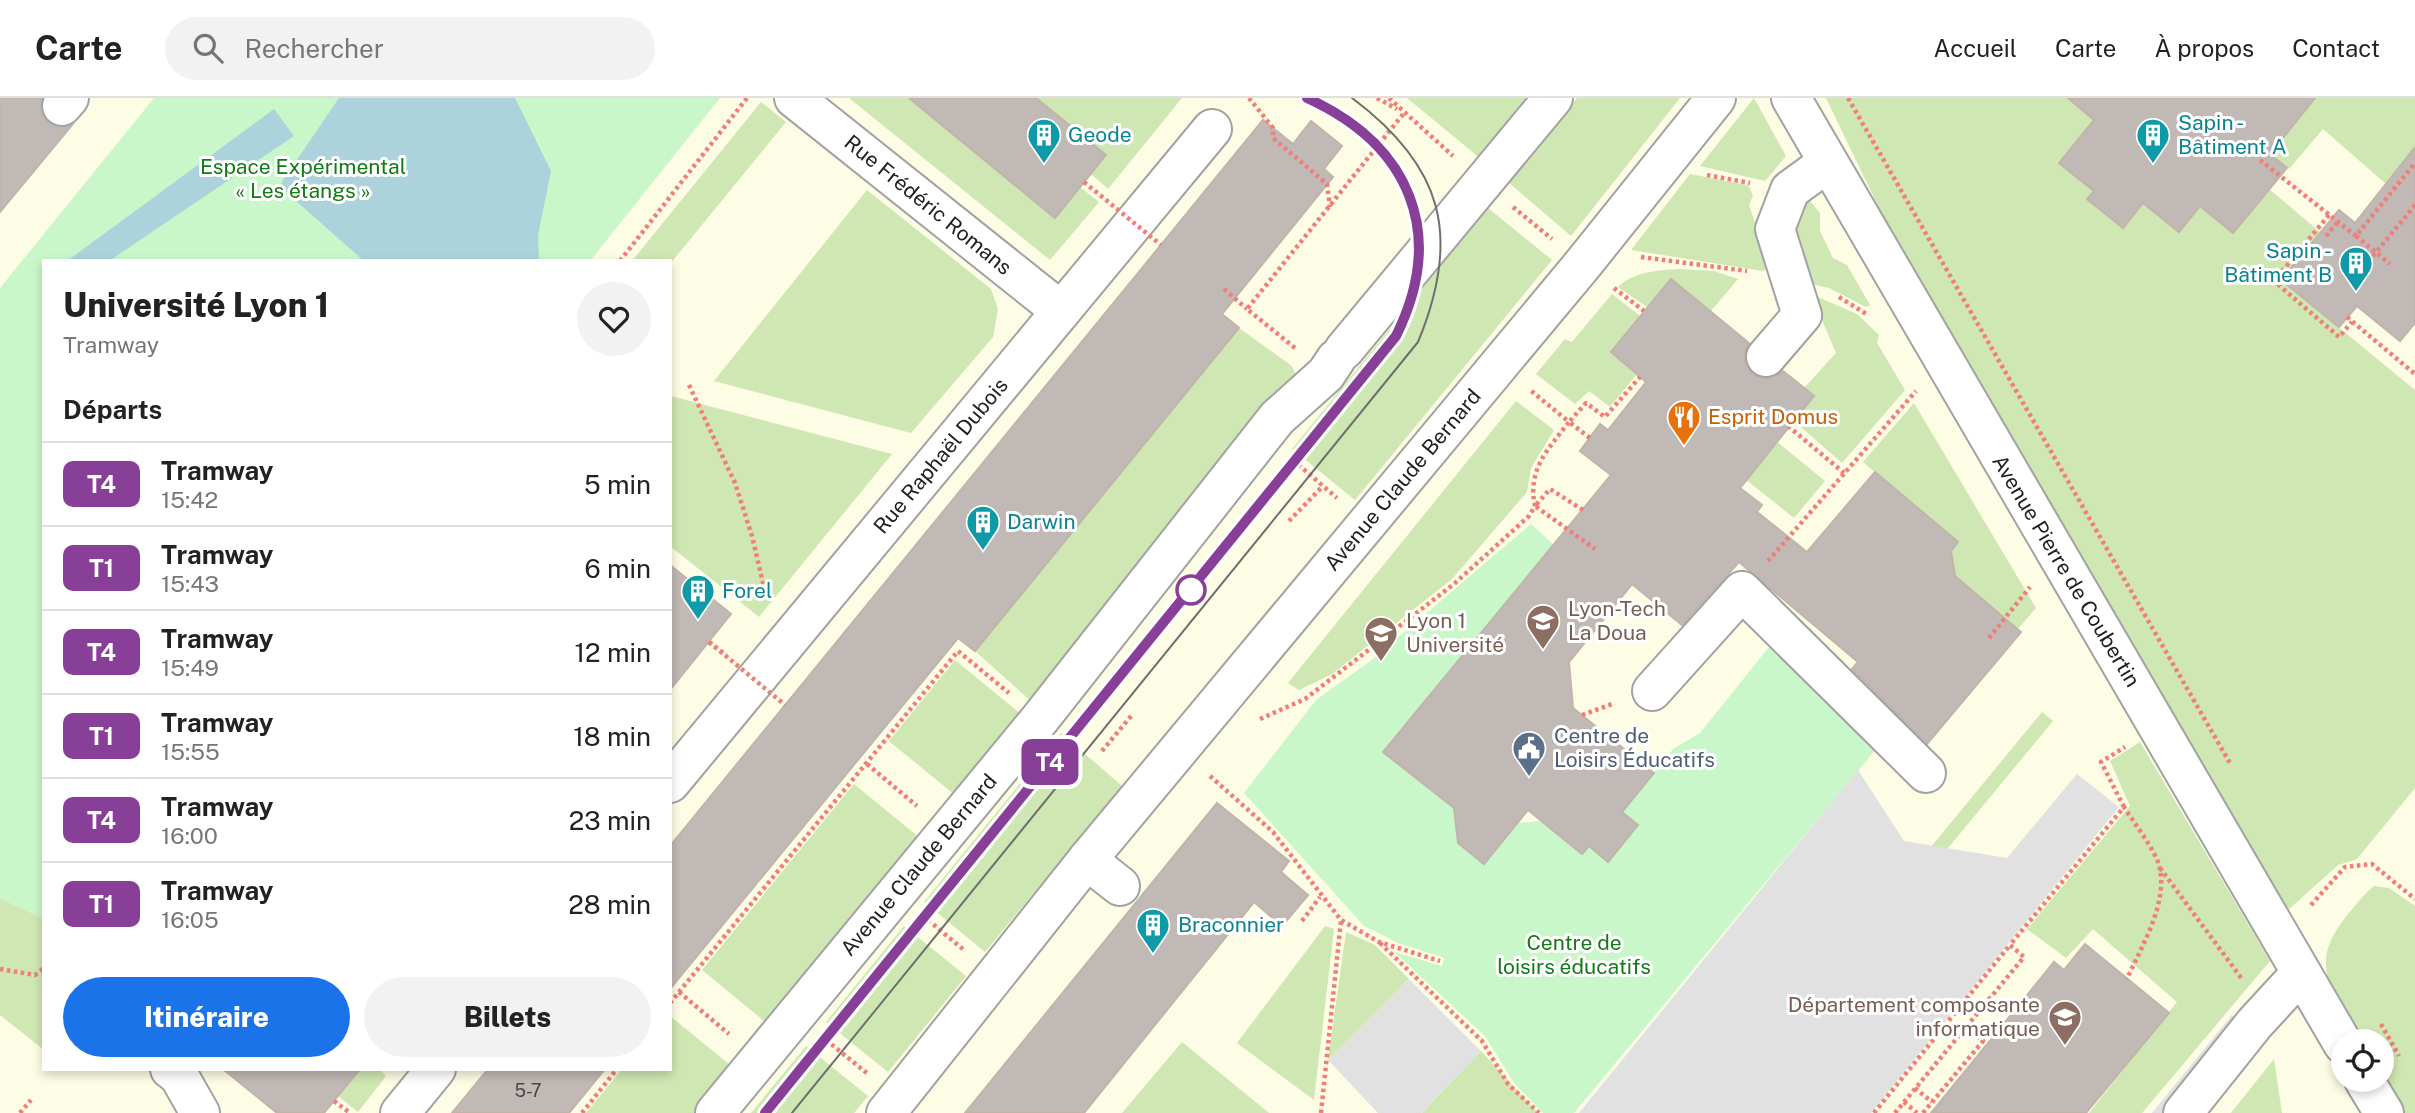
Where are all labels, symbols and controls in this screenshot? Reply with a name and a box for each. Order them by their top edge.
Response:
search box [165,17,655,80]
text: Carte [35,29,123,67]
icon: search [189,29,227,67]
text: Rechercher [245,33,384,64]
text: Accueil [1934,34,2017,62]
text: Carte [2055,34,2116,62]
text: À propos [2154,34,2254,62]
text: Contact [2292,34,2380,62]
place label: Sapin - Bâtiment A [2178,110,2287,159]
building icon: Geode [1025,116,1063,165]
building icon: Sapin - Bâtiment A [2134,116,2172,165]
place label: Geode [1068,122,1132,147]
street label: Rue Frédéric Romans [840,130,1017,280]
park label: Espace Expérimental « Les étangs » [200,154,406,203]
place label: Sapin - Bâtiment B [2224,238,2332,287]
building icon: Sapin - Bâtiment B [2337,244,2375,293]
button: heart [577,282,651,356]
text: Université Lyon 1 [63,286,329,324]
text: Tramway [63,331,159,358]
street label: Rue Raphaël Dubois [868,373,1013,539]
street label: Avenue Claude Bernard [1319,384,1486,576]
text: Départs [63,394,162,425]
restaurant icon: Esprit Domus [1665,398,1703,447]
place label: Esprit Domus [1708,404,1838,429]
street label: Avenue Pierre de Coubertin [1987,450,2146,691]
text: Tramway [161,455,273,486]
text: 5 min [584,469,651,500]
text: T4 [87,470,116,498]
text: 15:42 [161,486,218,513]
building icon: Darwin [964,503,1002,552]
place label: Darwin [1007,509,1076,534]
text: Tramway [161,539,273,570]
text: 6 min [584,553,651,584]
text: T1 [89,554,114,582]
text: 15:43 [161,570,219,597]
building icon: Forel [679,572,717,621]
unlabelled marker [1176,575,1206,605]
place label: Forel [722,578,772,603]
place label: Lyon-Tech La Doua [1568,596,1666,645]
school or university icon: Lyon-Tech La Doua [1524,602,1562,651]
place label: Lyon 1 Université [1406,608,1504,657]
school or university icon: Lyon 1 Université [1362,614,1400,663]
text: Tramway [161,623,273,654]
text: 12 min [575,637,651,668]
text: T4 [87,638,116,666]
text: 15:49 [161,654,219,681]
text: Tramway [161,707,273,738]
text: 18 min [573,721,651,752]
text: T1 [89,722,114,750]
place label: Centre de Loisirs Éducatifs [1554,723,1715,772]
public building icon: Centre de Loisirs Éducatifs [1510,729,1548,778]
text: 15:55 [161,738,220,765]
line badge: T4 [1018,739,1082,785]
text: T4 [1035,748,1065,776]
street label: Avenue Claude Bernard [835,769,1002,961]
text: Tramway [161,791,273,822]
text: 23 min [569,805,651,836]
text: T4 [87,806,116,834]
text: 16:00 [161,822,218,849]
text: Tramway [161,875,273,906]
text: 28 min [568,889,651,920]
text: T1 [89,890,114,918]
text: 16:05 [161,906,219,933]
building icon: Braconnier [1134,906,1172,955]
place label: Braconnier [1178,912,1284,937]
park label: Centre de loisirs éducatifs [1497,930,1651,979]
button: Itinéraire [63,977,350,1057]
button: Billets [364,977,651,1057]
place label: Département composante informatique [1788,992,2040,1041]
school or university icon: Département composante informatique [2046,998,2084,1047]
map controls [2331,1029,2394,1092]
button: locate [2331,1029,2394,1092]
house number: 5-7 [514,1080,542,1101]

